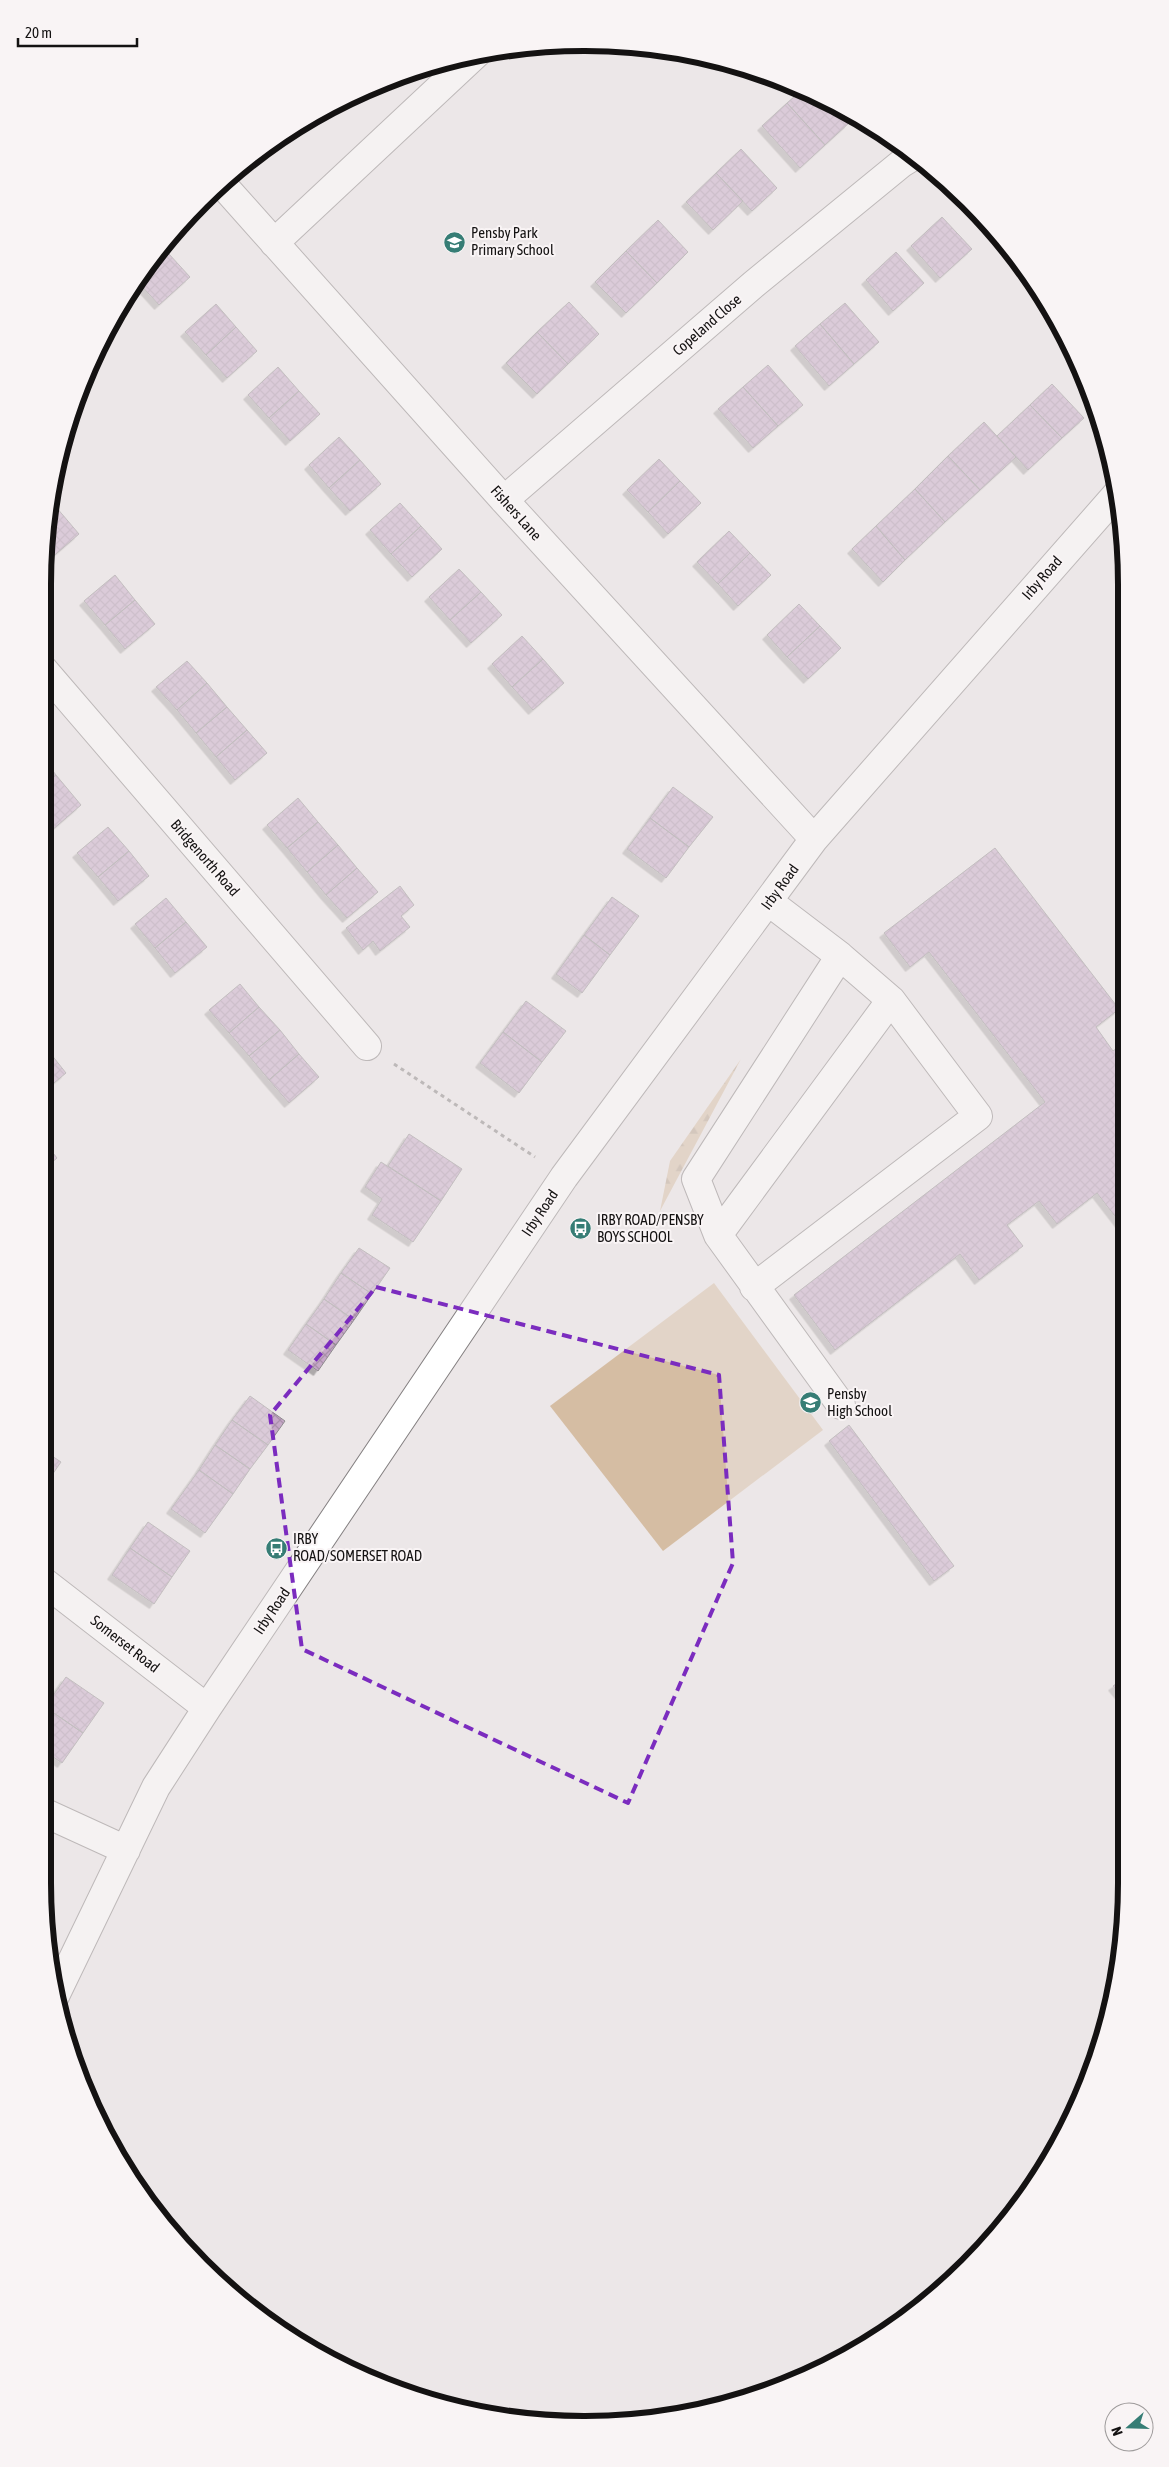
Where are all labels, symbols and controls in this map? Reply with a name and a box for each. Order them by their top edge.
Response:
scale bar [18,15,136,47]
text: 20 m [25,24,52,41]
place label: Pensby Park Primary School [471,224,554,258]
school or university icon: Pensby Park Primary School [443,230,467,254]
street label: Copeland Close [669,290,744,359]
street label: Fishers Lane [487,482,545,544]
street label: Irby Road [1018,552,1065,603]
street label: Bridgenorth Road [167,816,243,899]
street label: Irby Road [757,861,802,913]
street label: Irby Road [518,1186,561,1239]
place label: IRBY ROAD/PENSBY BOYS SCHOOL [597,1211,704,1245]
bus stop icon: IRBY ROAD/PENSBY BOYS SCHOOL [569,1217,593,1241]
place label: Pensby High School [827,1385,892,1419]
school or university icon: Pensby High School [799,1391,823,1415]
place label: IRBY ROAD/SOMERSET ROAD [293,1530,422,1564]
bus stop icon: IRBY ROAD/SOMERSET ROAD [265,1536,289,1560]
street label: Irby Road [250,1584,293,1637]
street label: Somerset Road [88,1612,163,1676]
north arrow [1104,2402,1154,2452]
text: N [1108,2425,1126,2438]

